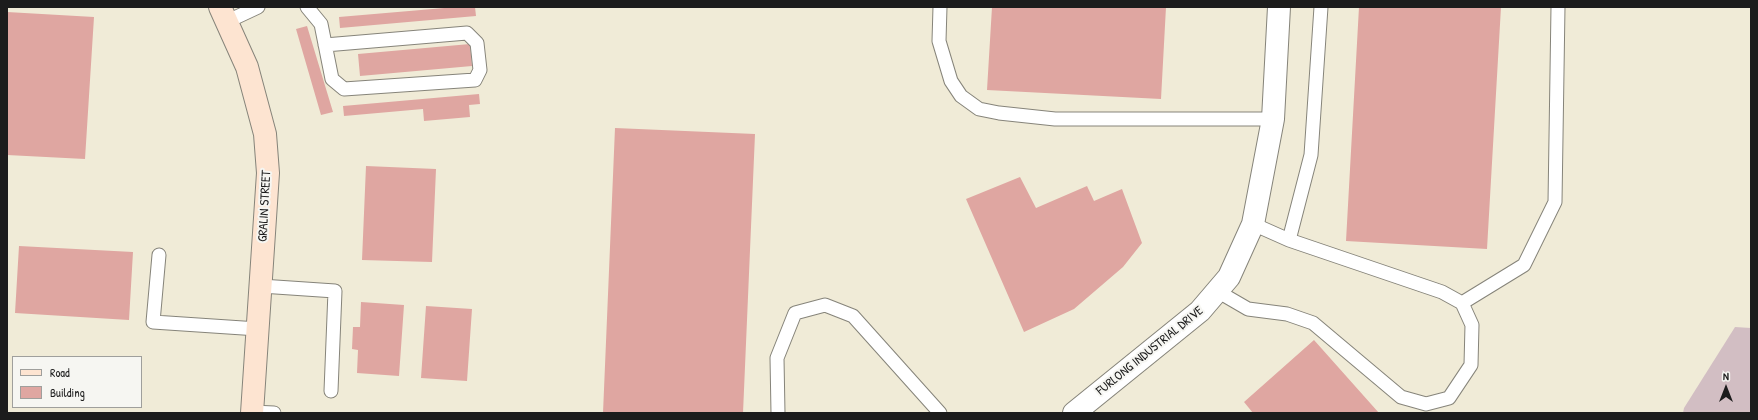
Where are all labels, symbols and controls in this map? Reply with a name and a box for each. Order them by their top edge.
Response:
street label: GRALIN STREET [255,170,275,242]
street label: FURLONG INDUSTRIAL DRIVE [1093,303,1207,399]
legend [12,356,142,408]
text: Road [50,364,70,381]
north arrow [1706,368,1746,408]
text: N [1723,369,1729,383]
text: Building [50,384,85,401]

